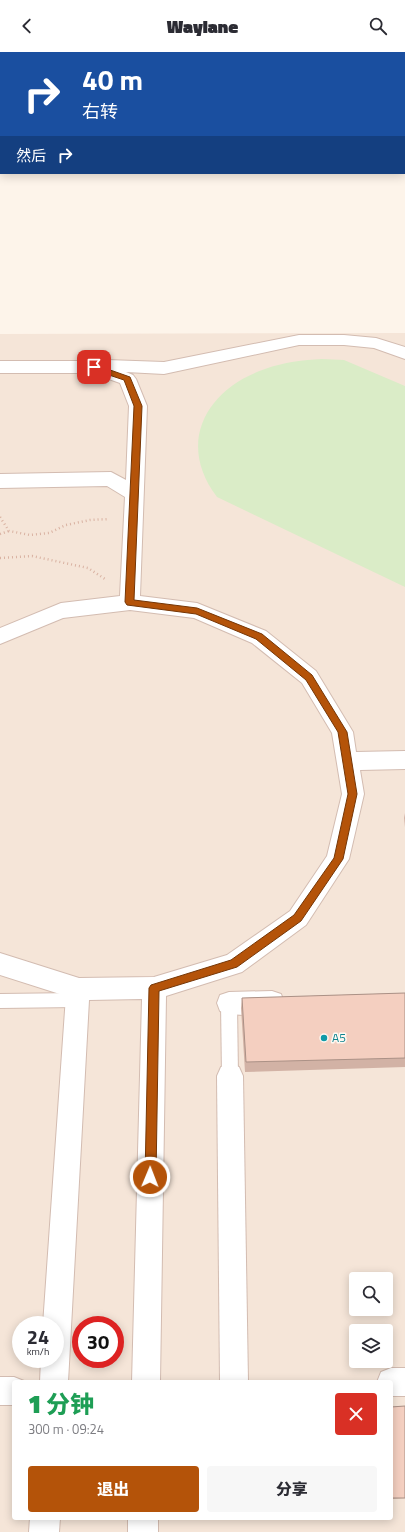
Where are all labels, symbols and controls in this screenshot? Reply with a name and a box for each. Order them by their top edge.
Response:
text: Waylane [167,13,238,40]
icon: back [16,15,38,37]
icon: search [367,15,389,37]
text: 40 m [82,58,143,101]
icon: right [16,68,68,120]
text: 右转 [82,98,118,125]
text: 然后 [16,144,46,167]
icon: right [54,144,76,166]
pin [77,350,111,384]
icon: arrive [83,356,105,378]
place label: A5 [332,1028,346,1047]
marker: A5 [319,1033,329,1043]
position arrow [129,1156,171,1198]
map controls [349,1272,393,1368]
button: search [349,1272,393,1316]
speed limit sign: 30 [72,1316,124,1368]
text: 24 [27,1321,49,1352]
button: layers [349,1324,393,1368]
text: km/h [27,1344,49,1359]
text: 1 分钟 [28,1386,94,1422]
button: close [335,1393,377,1435]
text: 300 m · 09:24 [28,1419,104,1439]
button: 退出 [28,1466,199,1512]
button: 分享 [207,1466,377,1512]

